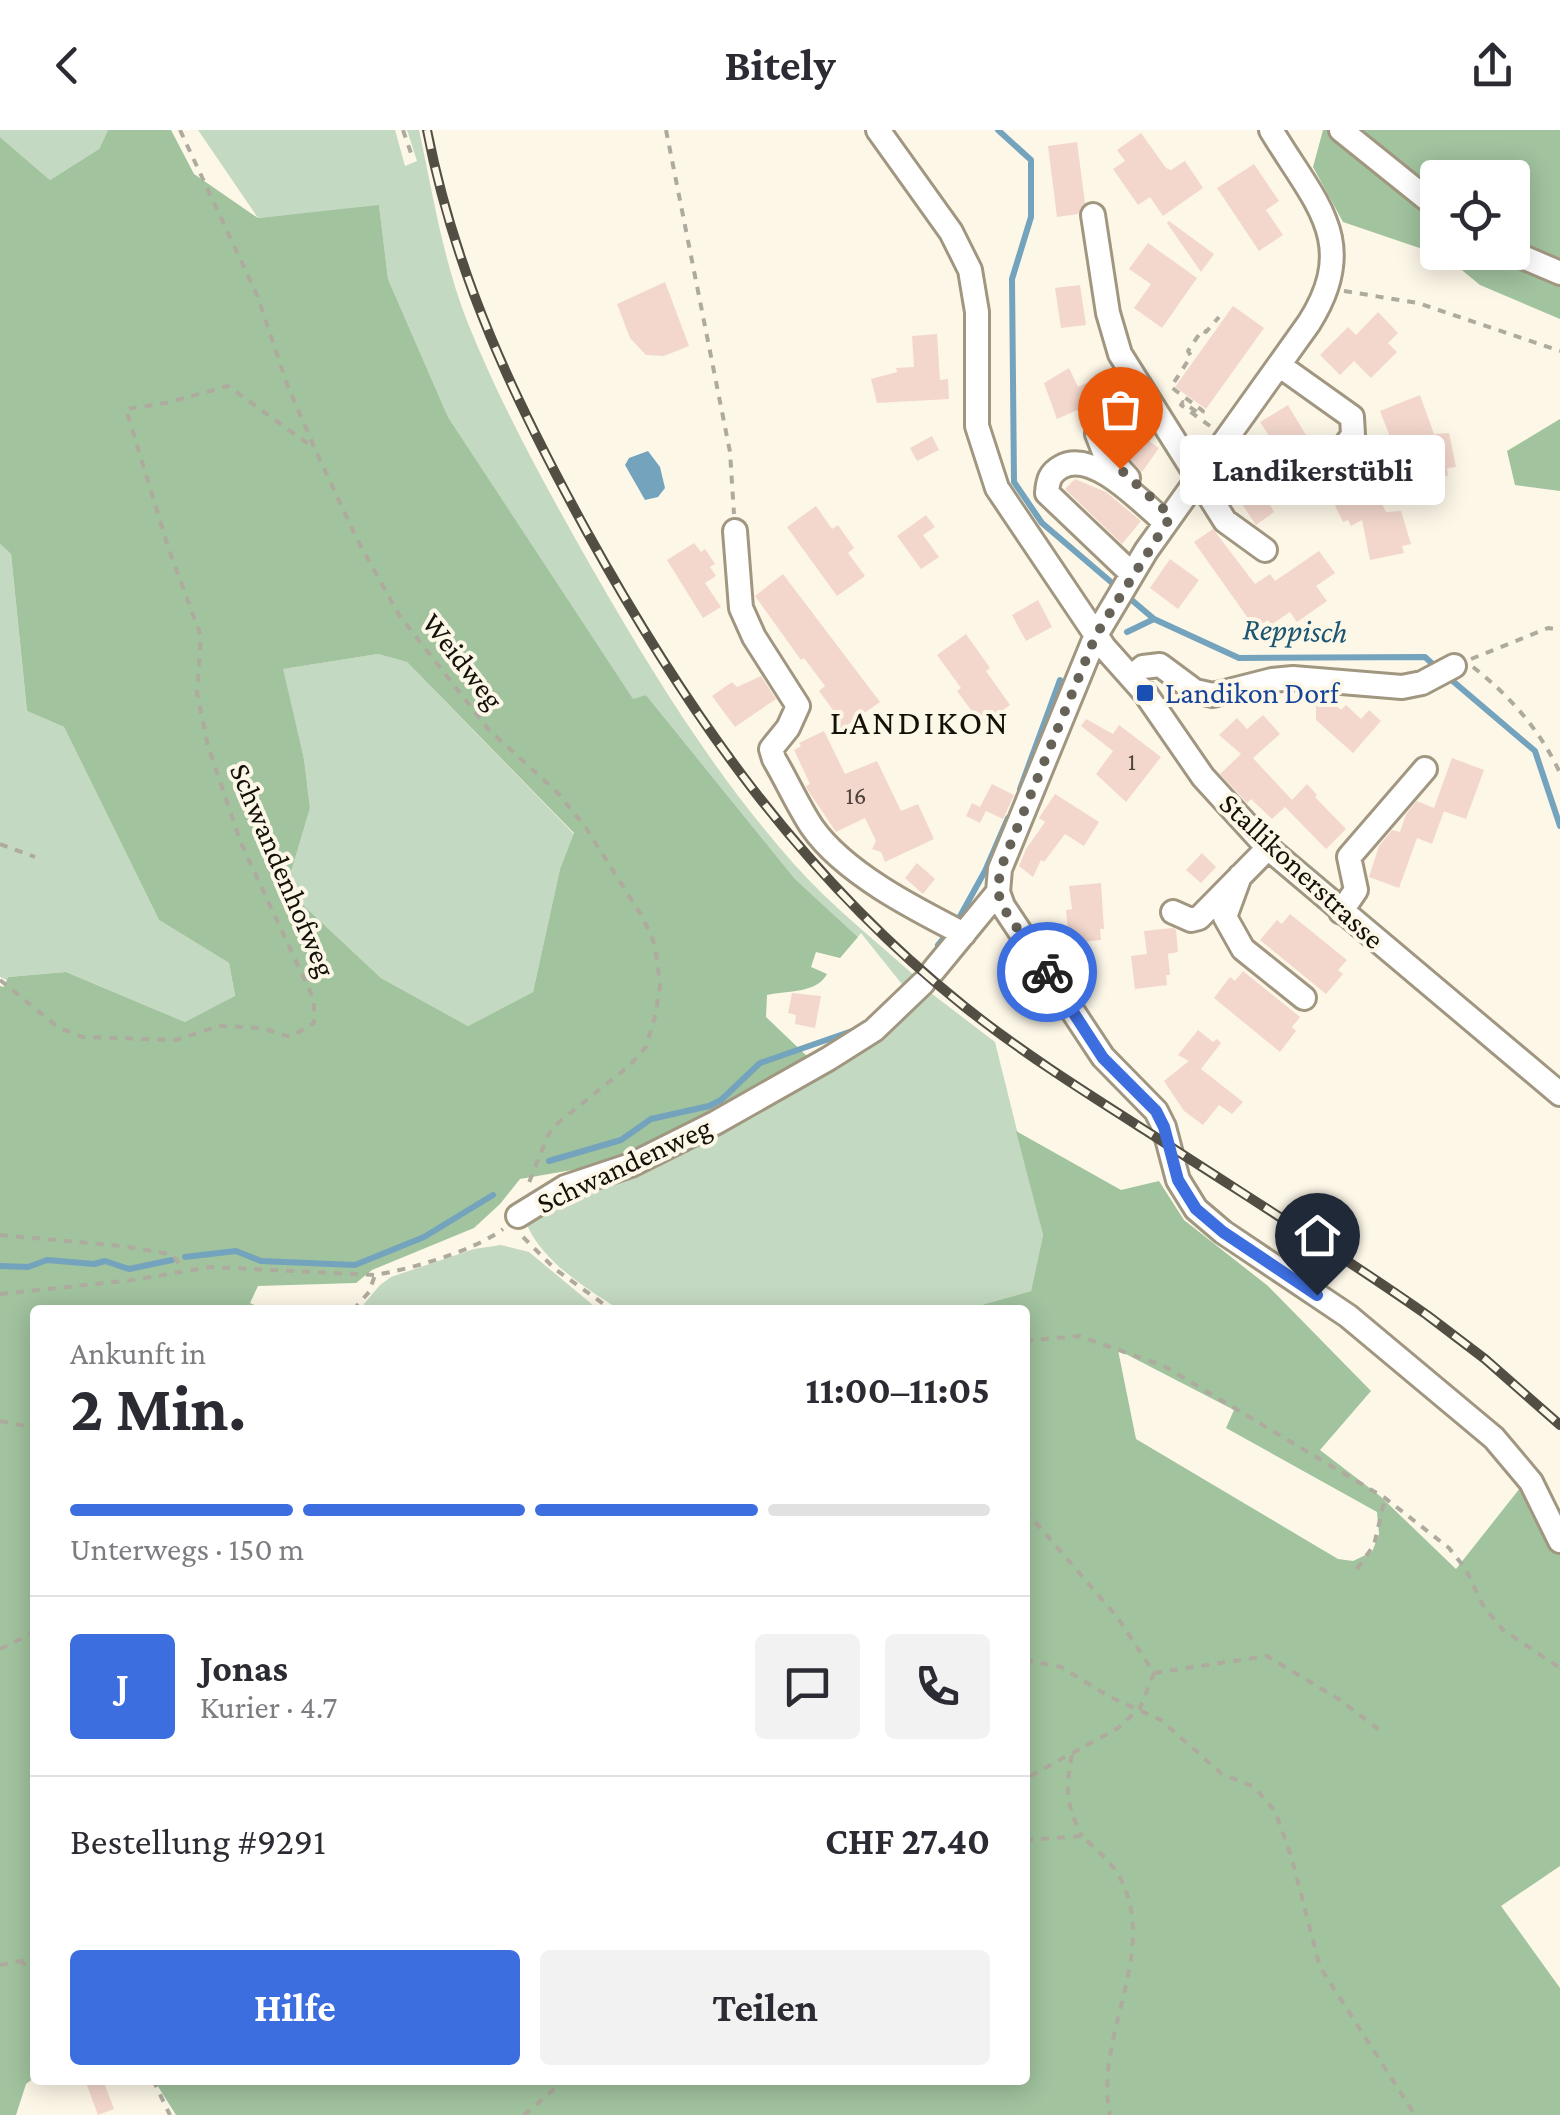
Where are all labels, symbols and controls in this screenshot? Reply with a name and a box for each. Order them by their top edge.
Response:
icon: back [40,38,95,93]
icon: share [1465,38,1520,93]
text: Bitely [724,40,836,90]
map controls [1420,160,1530,270]
button: locate [1420,160,1530,270]
pin [1078,367,1163,470]
icon: bag [1093,382,1148,437]
callout: Landikerstübli [1180,434,1445,504]
text: Landikerstübli [1212,452,1413,488]
street label: Weidweg [415,606,511,716]
water label: Reppisch [1242,610,1348,650]
place label: Landikon Dorf [1165,676,1341,709]
marker: Landikon Dorf [1134,682,1156,704]
district label: LANDIKON [830,703,1010,742]
house number: 1 [1128,748,1136,775]
street label: Schwandenhofweg [223,758,343,982]
house number: 16 [846,782,867,809]
street label: Stallikonerstrasse [1213,786,1391,955]
courier [997,922,1097,1022]
icon: bike [1020,945,1075,1000]
street label: Schwandenweg [531,1110,717,1220]
pin [1275,1193,1360,1296]
icon: home [1290,1208,1345,1263]
text: Ankunft in [70,1335,206,1371]
text: 11:00–11:05 [806,1369,990,1411]
text: 2 Min. [70,1372,246,1444]
text: Unterwegs · 150 m [70,1531,304,1567]
button: chat [755,1634,860,1739]
button: phone [885,1634,990,1739]
text: Jonas [200,1647,288,1689]
text: J [116,1665,129,1707]
text: Kurier · 4.7 [200,1689,337,1725]
text: Bestellung #9291 [70,1820,326,1862]
text: CHF 27.40 [825,1820,990,1862]
button: Hilfe [70,1950,520,2065]
button: Teilen [540,1950,990,2065]

